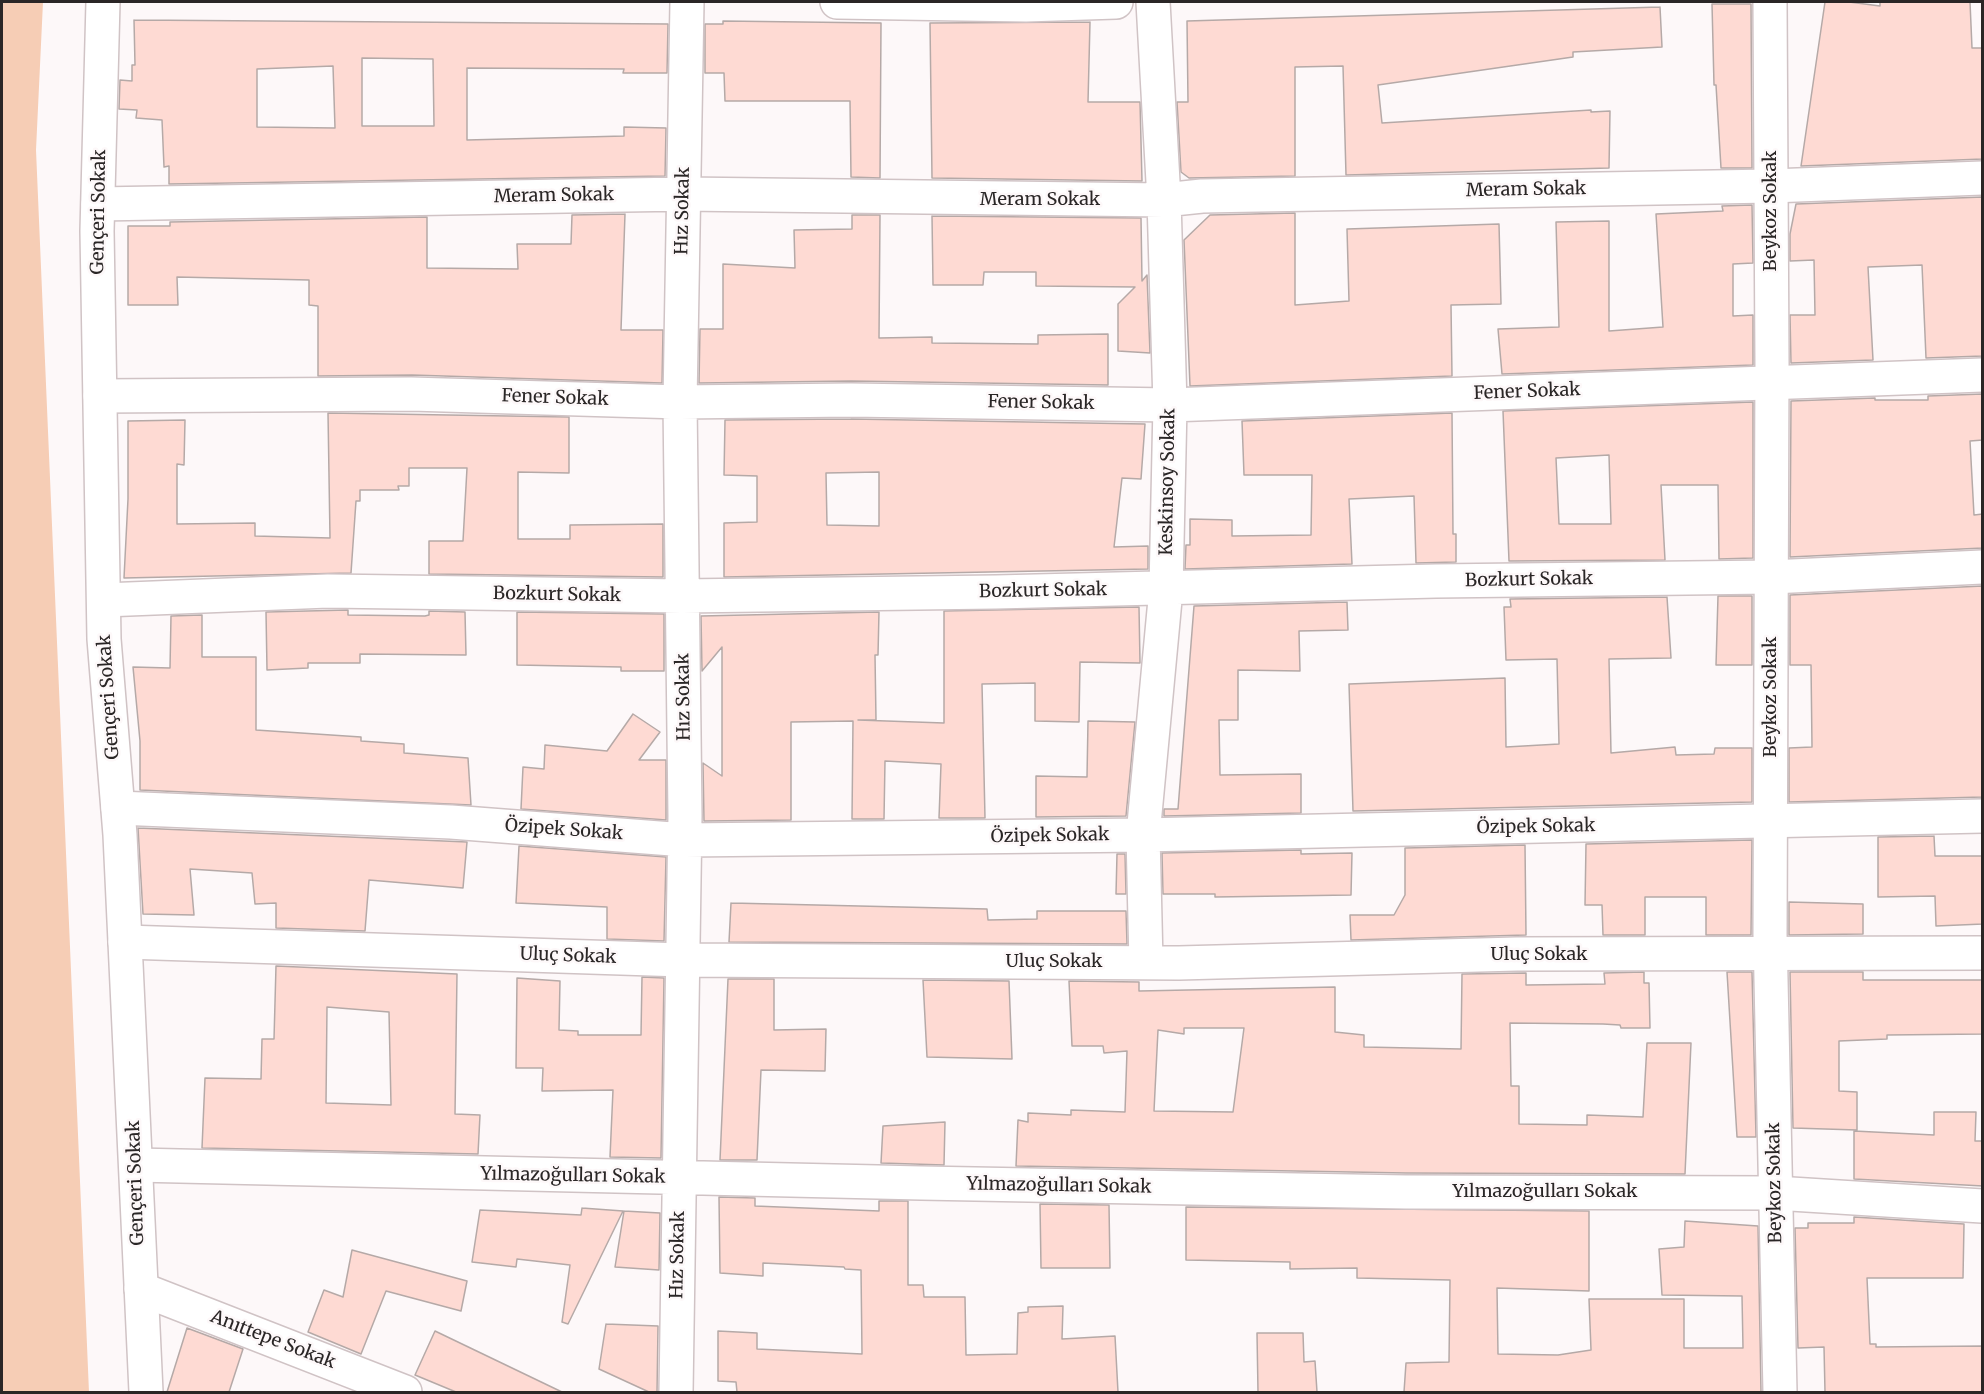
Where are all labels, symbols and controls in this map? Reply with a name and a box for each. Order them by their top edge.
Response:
street label: Gençeri Sokak [87,149,111,275]
street label: Beykoz Sokak [1760,150,1782,272]
street label: Hız Sokak [671,167,695,255]
street label: Meram Sokak [1466,178,1586,202]
street label: Meram Sokak [494,184,614,208]
street label: Meram Sokak [980,189,1100,211]
street label: Fener Sokak [1473,379,1581,405]
street label: Fener Sokak [501,385,609,411]
street label: Fener Sokak [987,391,1095,415]
street label: Keskinsoy Sokak [1156,408,1180,556]
street label: Bozkurt Sokak [1465,568,1593,592]
street label: Bozkurt Sokak [979,579,1107,603]
street label: Bozkurt Sokak [493,583,621,607]
street label: Gençeri Sokak [94,634,124,760]
street label: Beykoz Sokak [1760,636,1782,758]
street label: Hız Sokak [672,653,696,741]
street label: Özipek Sokak [504,815,624,845]
street label: Özipek Sokak [1477,815,1595,839]
street label: Özipek Sokak [991,824,1109,848]
street label: Uluç Sokak [519,944,617,968]
street label: Uluç Sokak [1491,944,1587,966]
street label: Uluç Sokak [1006,951,1102,973]
street label: Gençeri Sokak [123,1120,149,1246]
street label: Beykoz Sokak [1763,1122,1787,1244]
street label: Yılmazoğulları Sokak [480,1164,666,1188]
street label: Yılmazoğulları Sokak [966,1174,1152,1198]
street label: Yılmazoğulları Sokak [1453,1181,1637,1203]
street label: Hız Sokak [666,1211,690,1299]
street label: Anıttepe Sokak [207,1306,339,1374]

